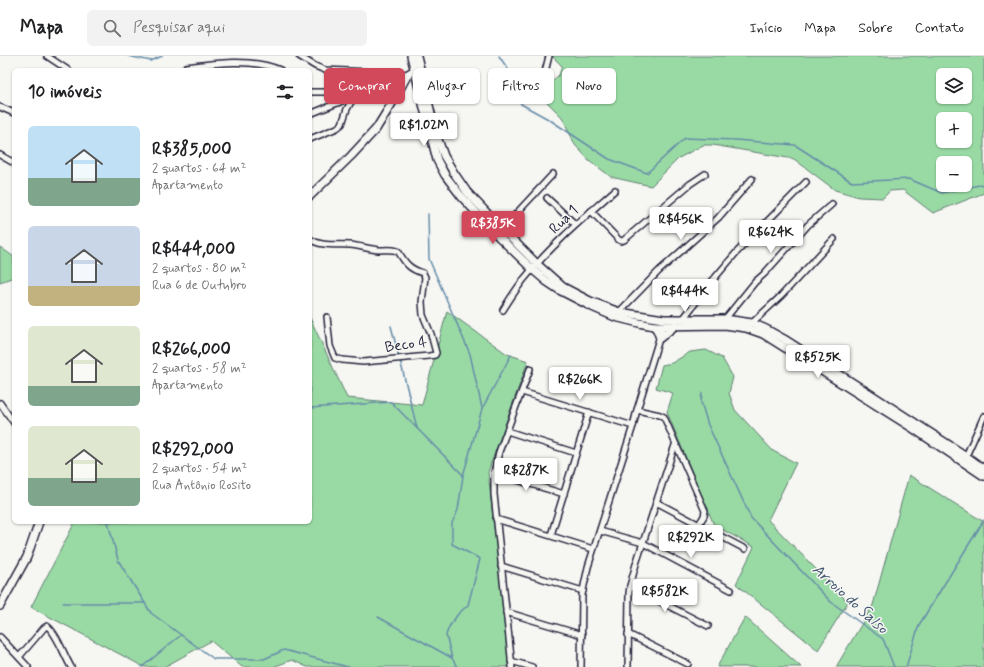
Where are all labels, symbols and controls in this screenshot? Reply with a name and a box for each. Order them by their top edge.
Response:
search box [87,10,367,46]
text: Mapa [20,15,63,40]
icon: search [101,17,123,39]
text: Pesquisar aqui [133,18,225,38]
text: Início [749,19,782,37]
text: Mapa [804,19,836,37]
text: Sobre [858,19,893,37]
text: Contato [915,19,964,37]
chip: Comprar [324,68,405,104]
chip: Alugar [413,68,480,104]
chip: Filtros [488,68,554,104]
chip: Novo [562,68,616,104]
map controls [936,68,972,192]
button: layers [936,68,972,104]
text: 10 imóveis [28,81,102,103]
icon: filters [274,81,296,103]
button: + [936,112,972,148]
pin: R$1.02M [387,113,461,147]
text: R$1.02M [399,117,449,134]
text: R$385,000 [152,138,232,160]
icon: home [60,142,108,190]
button: − [936,156,972,192]
text: 2 quartos · 64 m² [152,160,246,177]
text: Apartamento [152,177,223,194]
street label: Rua 1 [545,201,583,239]
pin: R$456K [648,207,714,241]
pin: R$385K [460,211,526,245]
text: R$456K [658,211,704,228]
text: R$385K [471,215,515,232]
pin: R$624K [738,220,804,254]
text: R$624K [748,224,794,241]
text: R$444,000 [152,238,235,260]
icon: home [60,242,108,290]
text: 2 quartos · 80 m² [152,260,246,277]
text: Rua 6 de Outubro [152,277,247,294]
pin: R$444K [652,279,718,313]
text: R$444K [661,283,709,300]
street label: Beco 4 [383,332,429,358]
text: R$266,000 [152,338,231,360]
icon: home [60,342,108,390]
pin: R$525K [785,345,851,379]
text: R$525K [795,349,841,366]
text: 2 quartos · 58 m² [152,360,247,377]
pin: R$266K [547,367,613,401]
text: R$266K [558,371,602,388]
text: Apartamento [152,377,223,394]
text: R$292,000 [152,438,234,460]
icon: home [60,442,108,490]
pin: R$287K [493,458,559,492]
text: 2 quartos · 54 m² [152,460,247,477]
text: R$287K [503,462,549,479]
text: Rua Antônio Rosito [152,477,251,494]
pin: R$292K [658,525,724,559]
text: R$292K [668,529,714,546]
water label: Arroio do Salso [808,559,893,639]
pin: R$582K [632,579,698,613]
text: R$582K [641,583,689,600]

